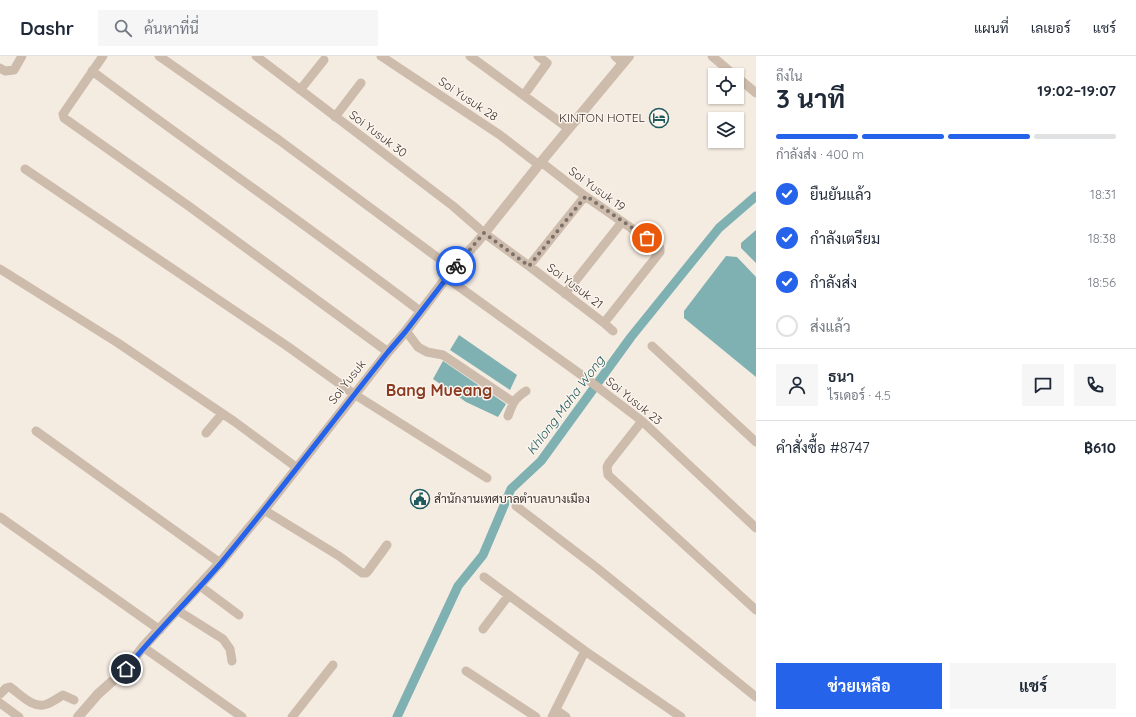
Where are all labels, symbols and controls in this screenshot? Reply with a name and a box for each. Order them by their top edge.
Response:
search box [98,10,378,46]
text: Dashr [20,16,74,40]
icon: search [112,17,134,39]
text: ค้นหาที่นี่ [144,19,199,38]
text: แผนที่ [974,19,1009,37]
text: เลเยอร์ [1031,19,1071,37]
text: แชร์ [1093,19,1116,37]
map controls [708,68,744,148]
button: locate [708,68,744,104]
text: ถึงใน [776,68,803,84]
street label: Soi Yusuk 28 [436,73,501,124]
text: 19:02–19:07 [1037,81,1116,100]
text: 3 นาที [776,82,845,115]
street label: Soi Yusuk 30 [346,107,410,160]
hotel icon: KINTON HOTEL [648,107,670,129]
place label: KINTON HOTEL [559,110,646,125]
button: layers [708,112,744,148]
text: กำลังส่ง · 400 m [776,146,864,162]
street label: Soi Yusuk 19 [566,163,629,214]
icon: check [776,183,798,205]
text: ยืนยันแล้ว [810,185,871,204]
text: 18:31 [1090,186,1116,202]
pin [630,221,664,255]
icon: bag [636,227,658,249]
icon: check [776,227,798,249]
text: กำลังเตรียม [810,229,880,248]
text: 18:38 [1088,230,1116,246]
courier [436,246,476,286]
icon: bike [445,255,467,277]
street label: Soi Yusuk 21 [544,260,606,312]
icon: check [776,271,798,293]
text: กำลังส่ง [810,273,857,292]
text: 18:56 [1088,274,1116,290]
text: ส่งแล้ว [810,317,851,336]
water label: Khlong Maha Wong [523,352,608,457]
street label: Soi Yusuk [325,357,369,407]
button: person [776,364,818,406]
button: chat [1022,364,1064,406]
button: phone [1074,364,1116,406]
text: ธนา [828,367,854,386]
street label: Soi Yusuk 23 [603,373,666,428]
district label: Bang Mueang [386,380,492,400]
text: ไรเดอร์ · 4.5 [828,387,891,403]
text: คำสั่งซื้อ #8747 [776,438,870,457]
text: ฿610 [1084,438,1116,457]
public building icon: สำนักงานเทศบาลตำบลบางเมือง [409,488,431,510]
place label: สำนักงานเทศบาลตำบลบางเมือง [434,491,590,506]
pin [109,652,143,686]
icon: home [115,658,137,680]
button: ช่วยเหลือ [776,663,942,709]
button: แชร์ [950,663,1116,709]

